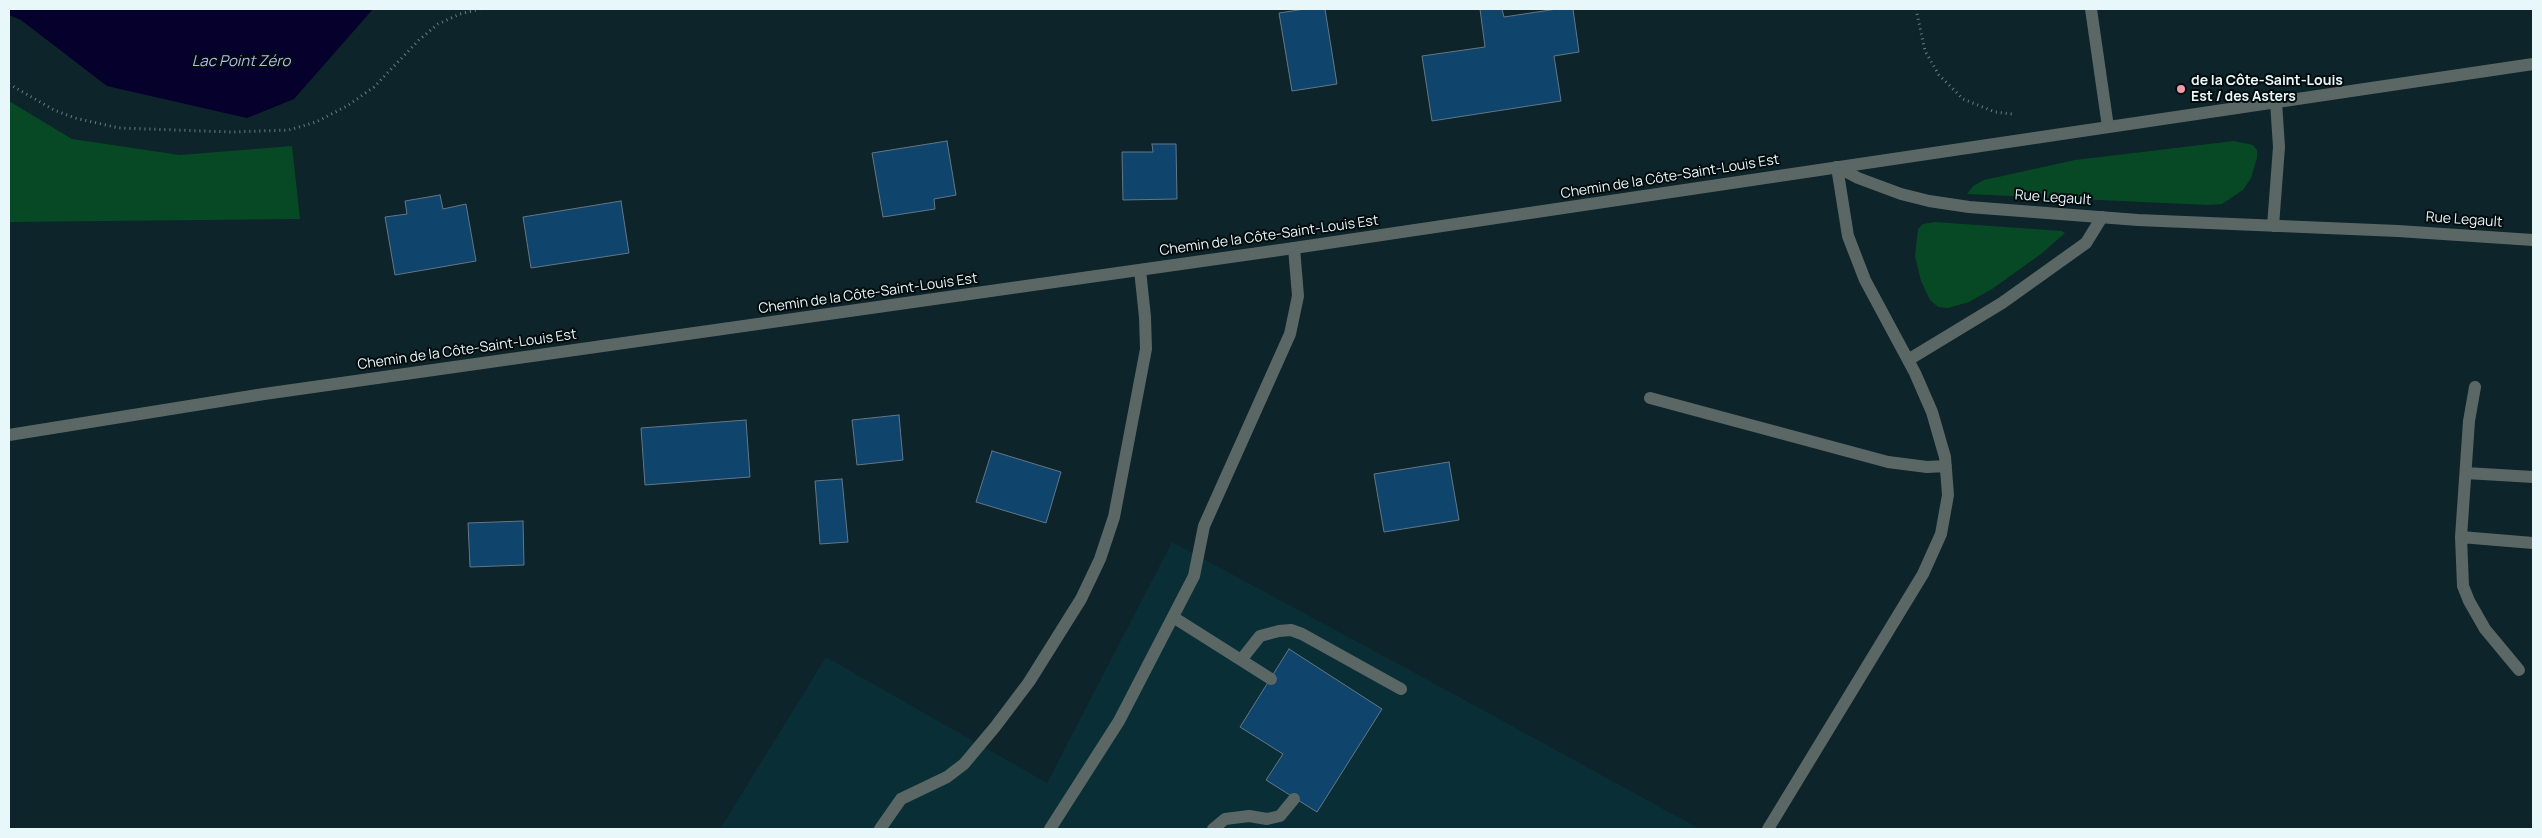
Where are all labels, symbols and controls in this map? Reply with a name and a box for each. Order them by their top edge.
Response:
water label: Lac Point Zéro [192,53,290,71]
place label: de la Côte-Saint-Louis Est / des Asters [2191,73,2343,105]
marker: de la Côte-Saint-Louis Est / des Asters [2175,83,2187,95]
street label: Chemin de la Côte-Saint-Louis Est [1560,151,1780,203]
street label: Rue Legault [2014,187,2092,209]
street label: Rue Legault [2425,209,2503,231]
street label: Chemin de la Côte-Saint-Louis Est [1158,212,1380,260]
street label: Chemin de la Côte-Saint-Louis Est [757,270,979,318]
street label: Chemin de la Côte-Saint-Louis Est [356,326,578,374]

